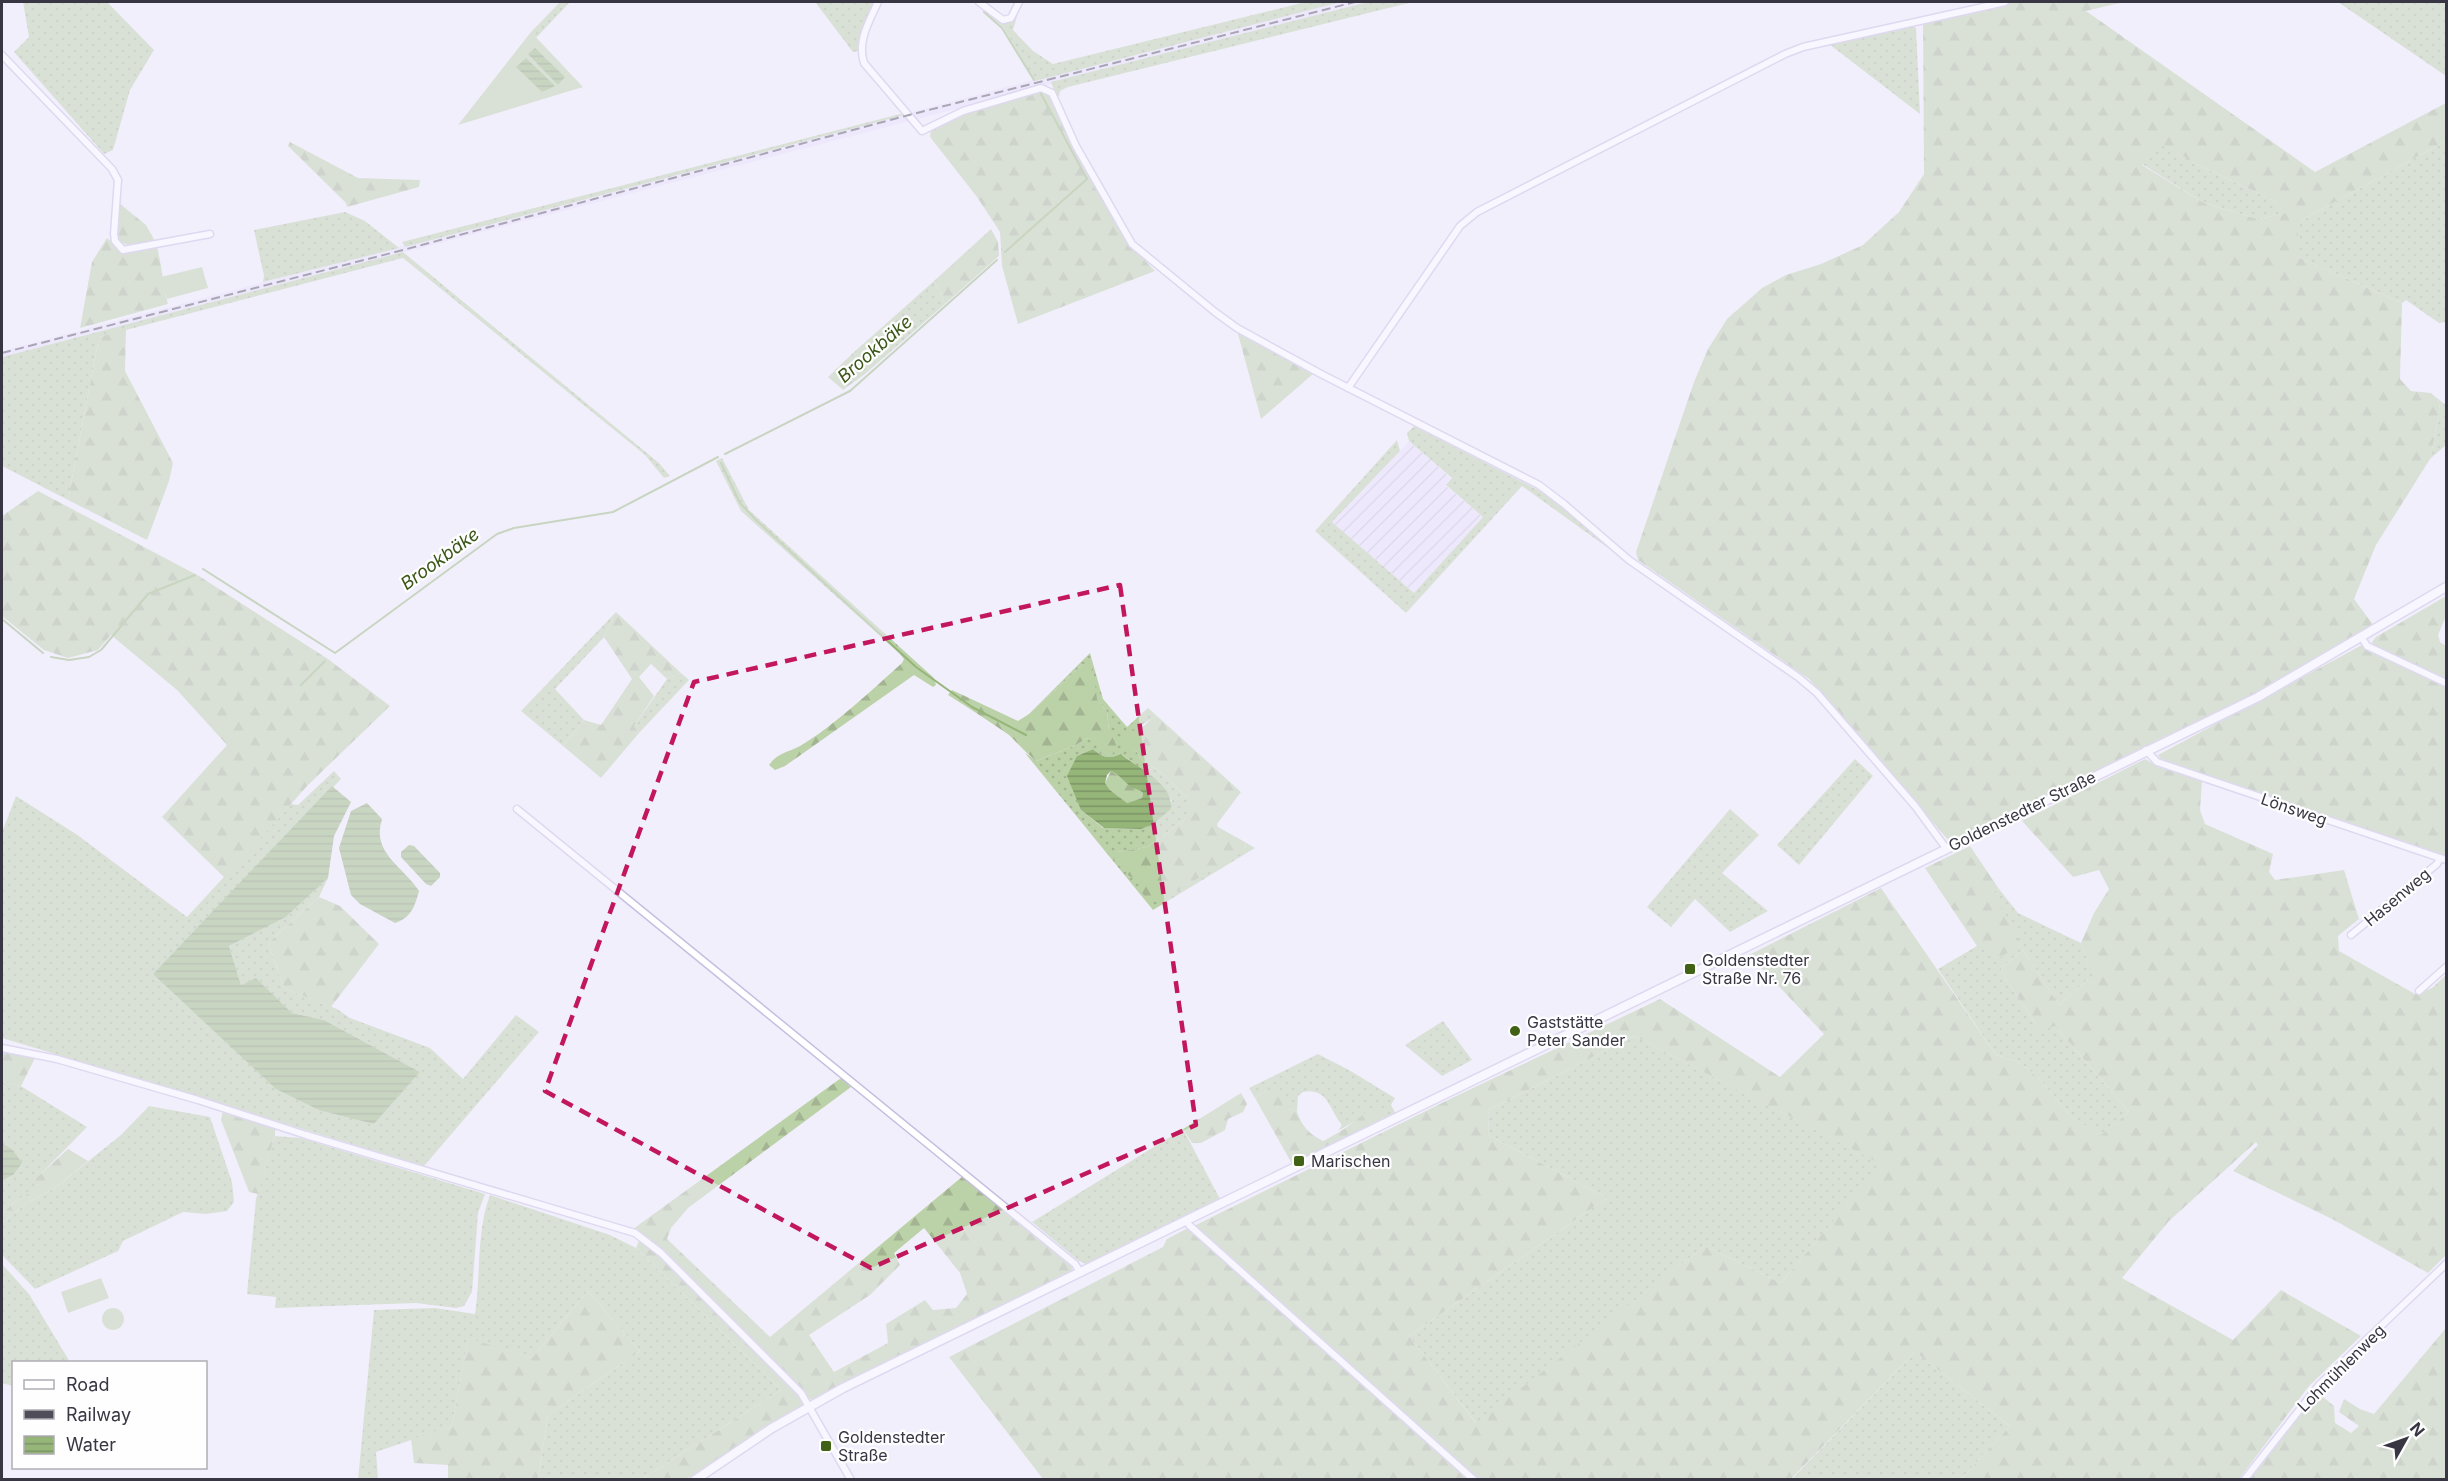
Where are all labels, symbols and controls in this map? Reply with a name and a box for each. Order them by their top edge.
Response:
water label: Brookbäke [833,311,916,387]
water label: Brookbäke [396,523,483,594]
street label: Goldenstedter Straße [1945,767,2099,855]
street label: Lönsweg [2258,788,2330,830]
street label: Hasenweg [2360,864,2434,930]
place label: Goldenstedter Straße Nr. 76 [1702,950,1809,988]
marker: Goldenstedter Straße Nr. 76 [1683,962,1697,976]
place label: Gaststätte Peter Sander [1527,1012,1625,1050]
marker: Gaststätte Peter Sander [1508,1024,1522,1038]
place label: Marischen [1311,1151,1390,1171]
marker: Marischen [1292,1154,1306,1168]
street label: Lohmühlenweg [2293,1320,2389,1416]
legend [12,1361,207,1469]
text: Road [66,1374,109,1395]
text: Railway [66,1404,131,1425]
north arrow [2376,1409,2436,1469]
text: N [2406,1418,2429,1440]
place label: Goldenstedter Straße [838,1427,945,1465]
text: Water [66,1434,116,1455]
marker: Goldenstedter Straße [819,1439,833,1453]

